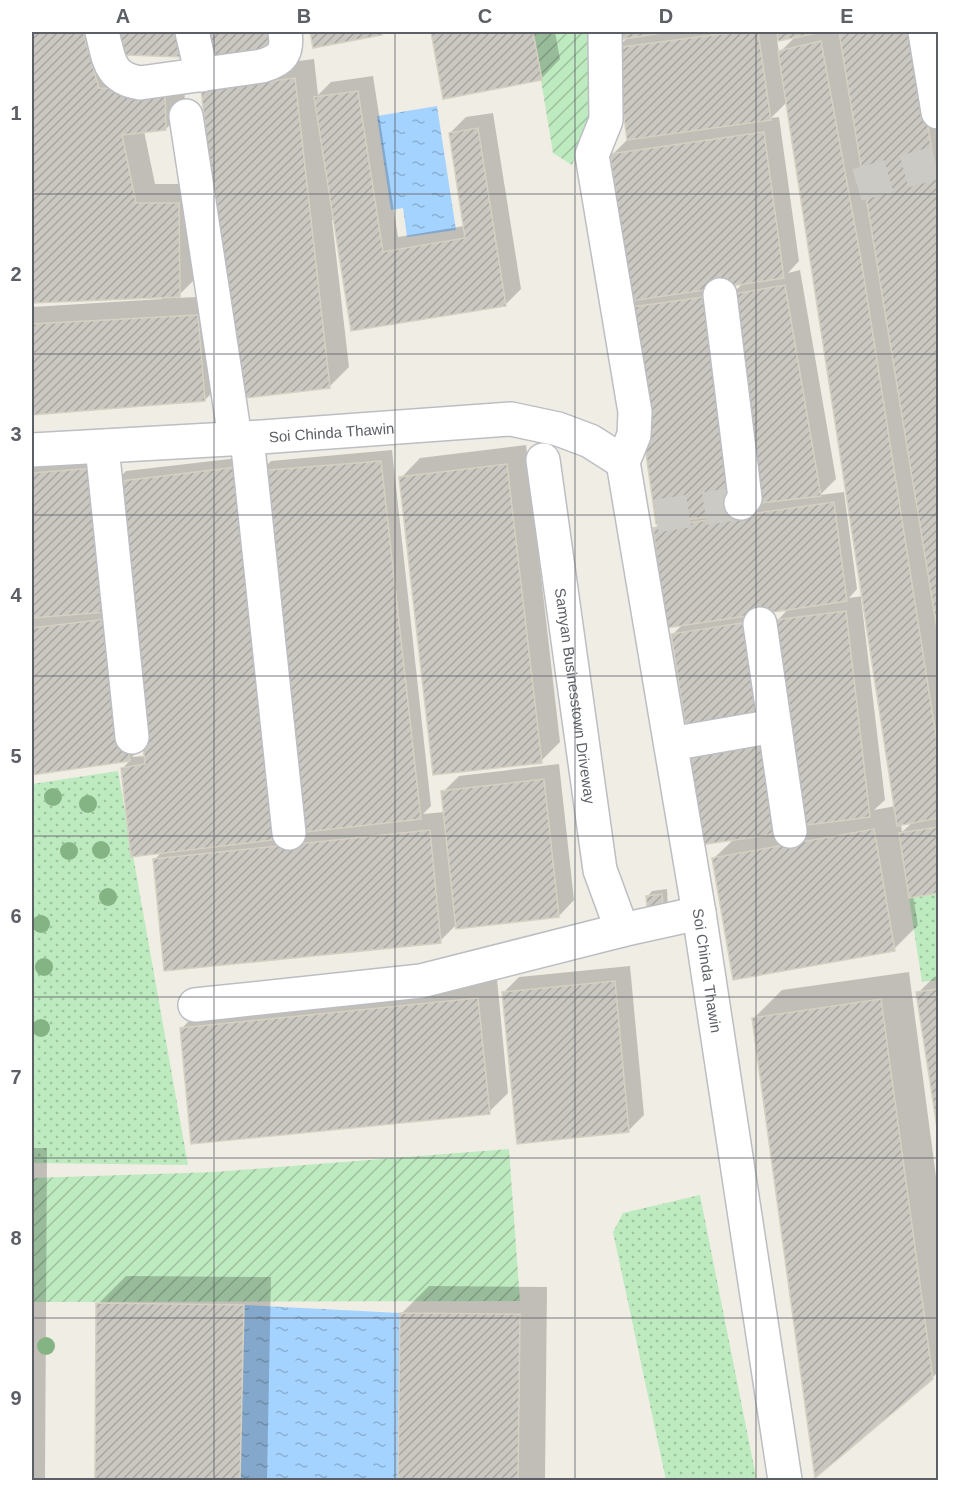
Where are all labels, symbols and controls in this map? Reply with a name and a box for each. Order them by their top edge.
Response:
text: A [116,5,130,27]
text: B [297,5,311,27]
text: C [478,5,492,27]
text: D [659,5,673,27]
text: E [840,5,854,27]
text: 1 [10,102,22,124]
text: 2 [10,263,22,285]
street label: Soi Chinda Thawin [268,419,395,445]
text: 3 [10,423,22,445]
text: 4 [10,584,22,606]
street label: Samyan Businesstown Driveway [552,587,599,805]
text: 5 [10,745,22,767]
text: 6 [10,905,22,927]
street label: Soi Chinda Thawin [690,907,726,1034]
text: 7 [10,1066,22,1088]
text: 8 [10,1227,22,1249]
text: 9 [10,1387,22,1409]

